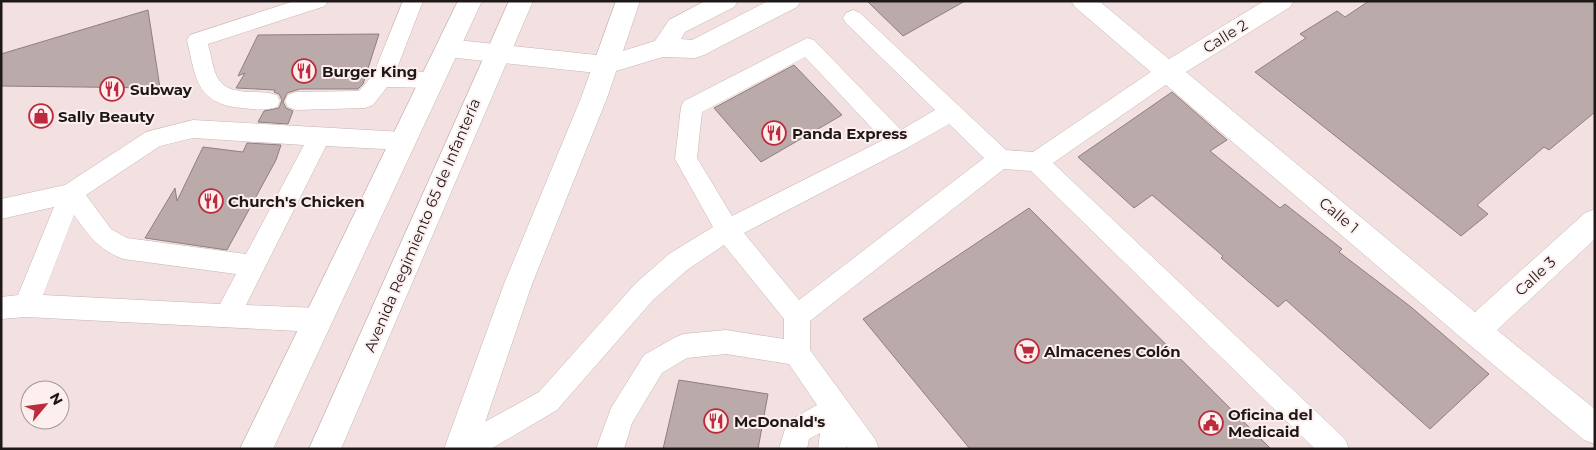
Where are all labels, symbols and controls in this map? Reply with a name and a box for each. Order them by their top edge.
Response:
street label: Calle 2 [1199,15,1251,57]
restaurant icon: Burger King [291,58,317,84]
place label: Burger King [322,62,417,81]
restaurant icon: Subway [99,76,125,102]
place label: Subway [130,80,193,99]
street label: Avenida Regimiento 65 de Infantería [360,95,484,355]
shop icon: Sally Beauty [28,103,54,129]
place label: Sally Beauty [58,107,156,126]
restaurant icon: Panda Express [761,120,787,146]
place label: Panda Express [792,124,907,143]
restaurant icon: Church's Chicken [198,188,224,214]
place label: Church's Chicken [228,192,365,211]
street label: Calle 1 [1315,193,1363,237]
street label: Calle 3 [1511,252,1559,300]
supermarket icon: Almacenes Colón [1014,338,1040,364]
place label: Almacenes Colón [1043,342,1181,361]
north arrow [20,380,70,430]
text: N [46,389,67,408]
place label: Oficina del Medicaid [1228,405,1313,441]
restaurant icon: McDonald's [703,408,729,434]
public building icon: Oficina del Medicaid [1198,410,1224,436]
place label: McDonald's [734,412,825,431]

